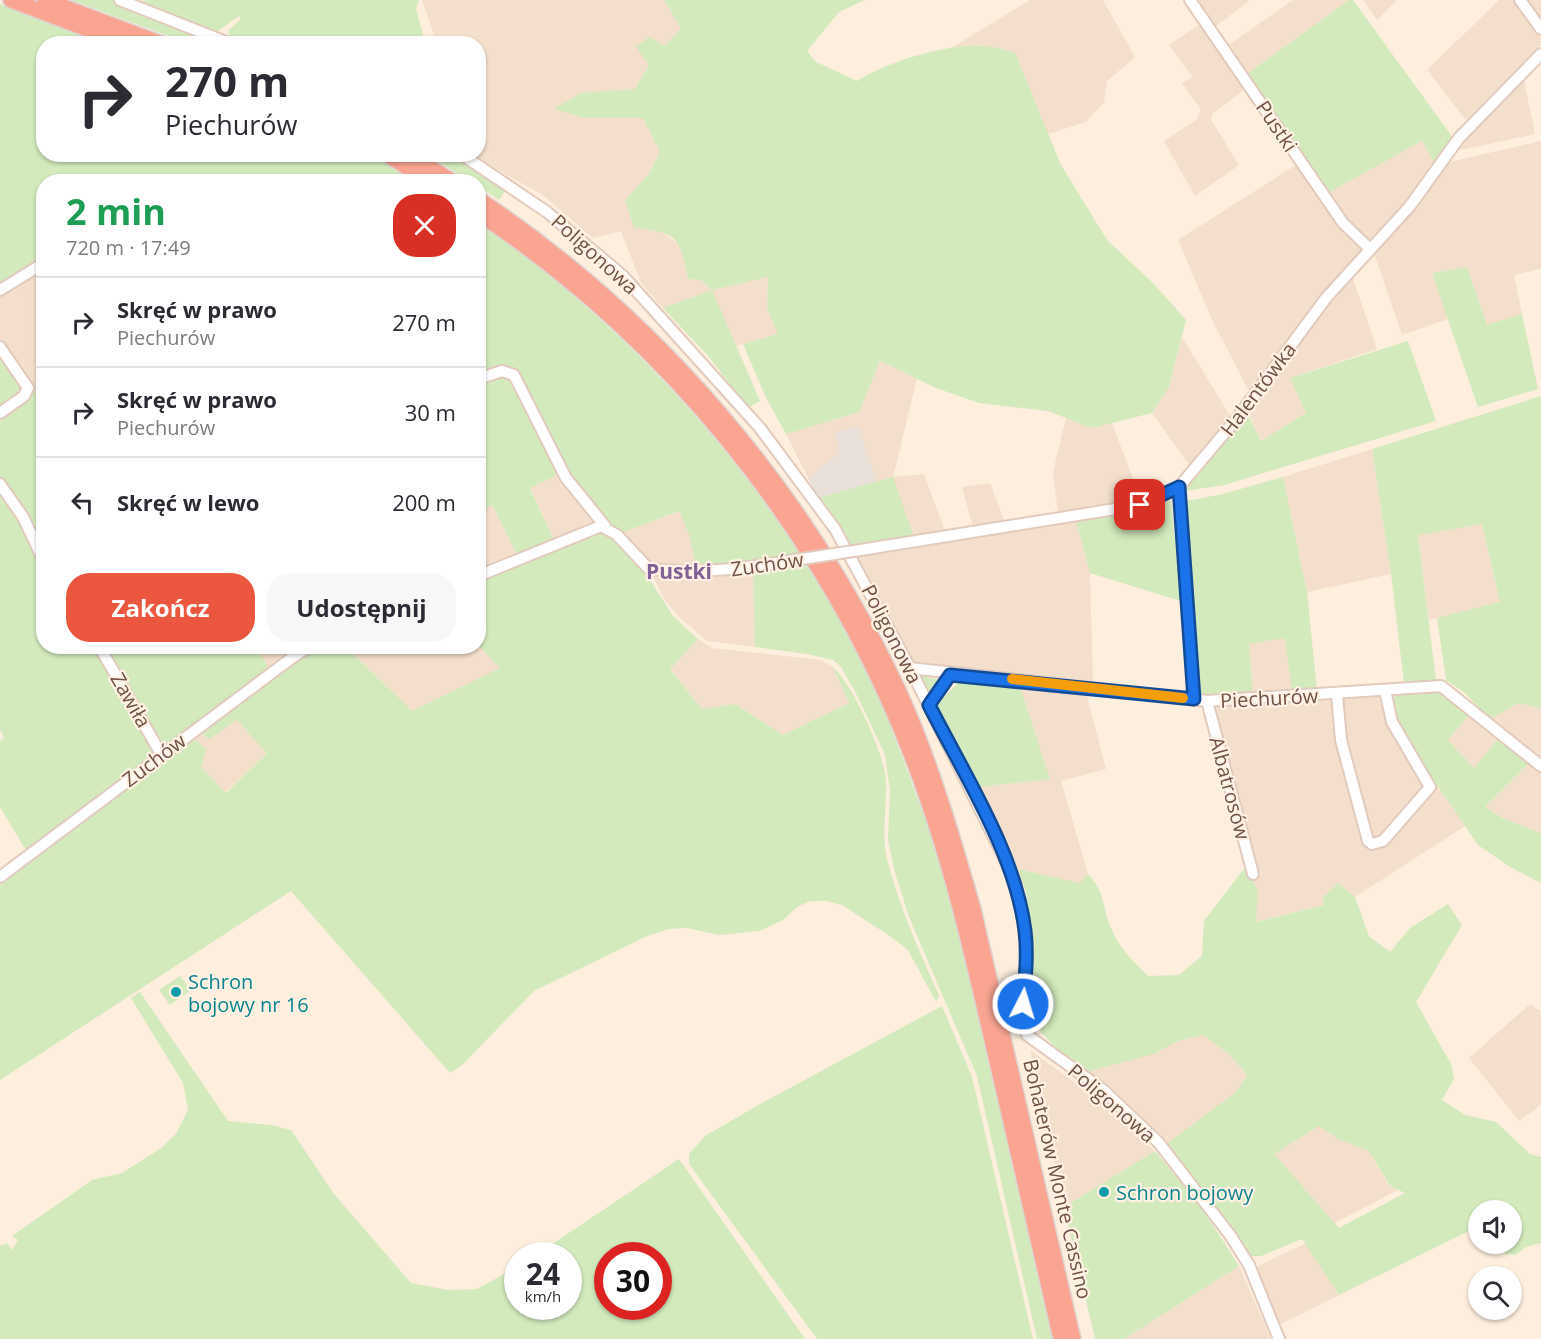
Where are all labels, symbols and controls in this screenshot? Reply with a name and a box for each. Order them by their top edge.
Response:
text: 270 m [165,52,289,109]
icon: right [66,60,144,138]
street label: Pustki [1250,95,1304,157]
text: Piechurów [165,106,297,143]
text: 2 min [66,187,166,236]
button: close [393,194,456,257]
street label: Poligonowa [546,208,644,300]
text: 720 m · 17:49 [66,234,191,261]
text: Skręć w prawo [117,294,277,324]
icon: right [66,306,99,339]
text: 270 m [392,307,456,337]
text: Piechurów [117,324,215,351]
street label: Halentówka [1214,337,1302,441]
text: Skręć w prawo [117,384,277,414]
icon: right [66,396,99,429]
text: 30 m [405,397,456,427]
text: Piechurów [117,414,215,441]
pin [1114,479,1165,530]
icon: left [66,486,99,519]
text: Skręć w lewo [117,487,259,517]
text: 200 m [392,487,456,517]
icon: arrive [1123,488,1156,521]
street label: Zuchów [729,545,806,582]
district label: Pustki [646,557,712,585]
button: Zakończ [66,573,255,642]
button: Udostępnij [267,573,456,642]
street label: Poligonowa [855,580,929,688]
street label: Zawiła [104,668,158,732]
street label: Piechurów [1219,682,1319,714]
street label: Zuchów [117,727,192,793]
street label: Albatrosów [1203,734,1257,843]
place label: Schron bojowy nr 16 [188,968,309,1018]
position arrow [991,972,1055,1036]
marker: Schron bojowy nr 16 [169,985,183,999]
street label: Bohaterów Monte Cassino [1017,1056,1099,1302]
street label: Poligonowa [1062,1057,1162,1149]
place label: Schron bojowy [1116,1179,1254,1206]
marker: Schron bojowy [1097,1185,1111,1199]
map controls [1468,1200,1522,1320]
button: sound [1468,1200,1522,1254]
speed limit sign: 30 [594,1242,672,1320]
text: 24 [526,1253,560,1294]
button: search [1468,1266,1522,1320]
text: km/h [525,1286,561,1306]

